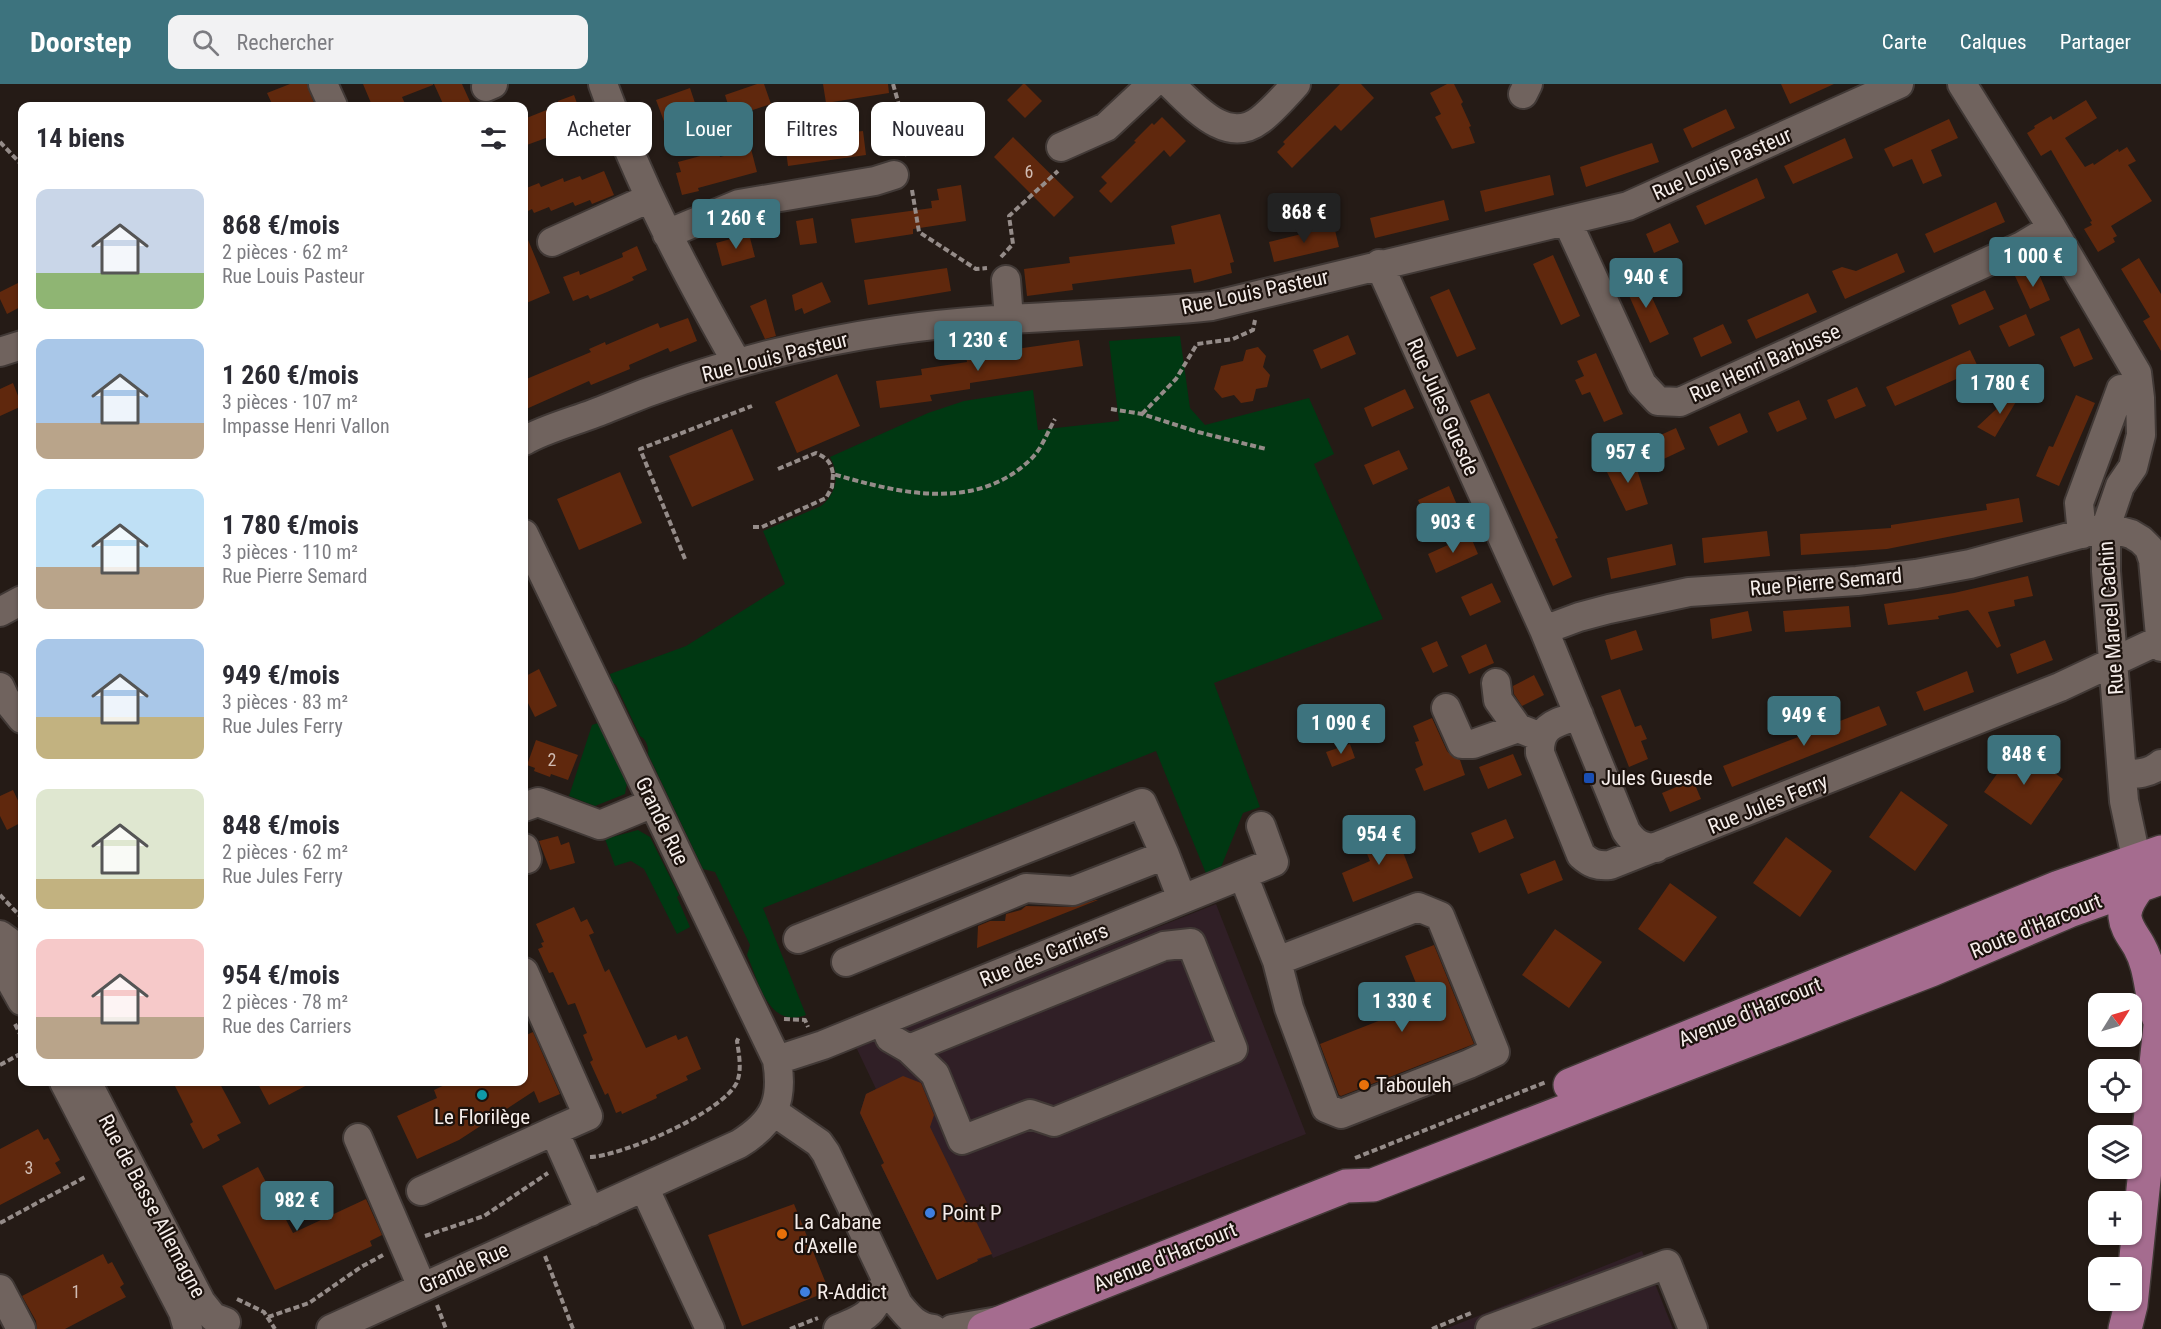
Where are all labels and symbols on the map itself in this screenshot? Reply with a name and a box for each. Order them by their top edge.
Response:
street label: Rue Louis Pasteur [1649,123,1795,205]
house number: 6 [1025,161,1033,182]
pin: 868 € [1262,193,1346,244]
pin: 1 260 € [681,199,791,250]
pin: 1 000 € [1978,237,2088,288]
pin: 940 € [1604,258,1688,309]
street label: Rue Louis Pasteur [1179,265,1331,319]
street label: Rue Henri Barbusse [1686,319,1844,407]
pin: 1 230 € [923,321,1033,372]
street label: Rue Louis Pasteur [700,327,850,387]
street label: Rue Jules Guesde [1402,335,1484,479]
pin: 1 780 € [1945,364,2055,415]
pin: 957 € [1586,433,1670,484]
pin: 903 € [1411,503,1495,554]
street label: Rue Marcel Cachin [2094,540,2128,696]
street label: Rue Pierre Semard [1749,563,1903,601]
pin: 949 € [1762,696,1846,747]
pin: 1 090 € [1286,704,1396,755]
pin: 848 € [1982,735,2066,786]
house number: 2 [548,749,557,770]
place label: Jules Guesde [1601,766,1713,790]
street label: Rue Jules Ferry [1705,769,1832,839]
marker: Jules Guesde [1582,771,1596,785]
street label: Grande Rue [630,773,694,869]
pin: 954 € [1337,815,1421,866]
street label: Route d'Harcourt [1967,889,2105,963]
street label: Rue des Carriers [976,918,1112,992]
street label: Avenue d'Harcourt [1675,972,1825,1052]
pin: 1 330 € [1347,982,1457,1033]
north arrow [2088,993,2142,1047]
place label: Tabouleh [1376,1073,1452,1097]
marker: Tabouleh [1357,1078,1371,1092]
marker: Le Florilège [475,1088,489,1102]
place label: Le Florilège [434,1105,530,1129]
street label: Rue de Basse Allemagne [93,1110,211,1302]
house number: 3 [25,1157,33,1178]
pin: 982 € [255,1181,339,1232]
place label: Point P [942,1201,1002,1225]
marker: Point P [923,1206,937,1220]
place label: La Cabane d'Axelle [794,1210,881,1258]
street label: Avenue d'Harcourt [1090,1217,1240,1297]
marker: La Cabane d'Axelle [775,1227,789,1241]
street label: Grande Rue [416,1238,512,1298]
place label: R-Addict [817,1280,887,1304]
house number: 1 [72,1281,80,1302]
marker: R-Addict [798,1285,812,1299]

